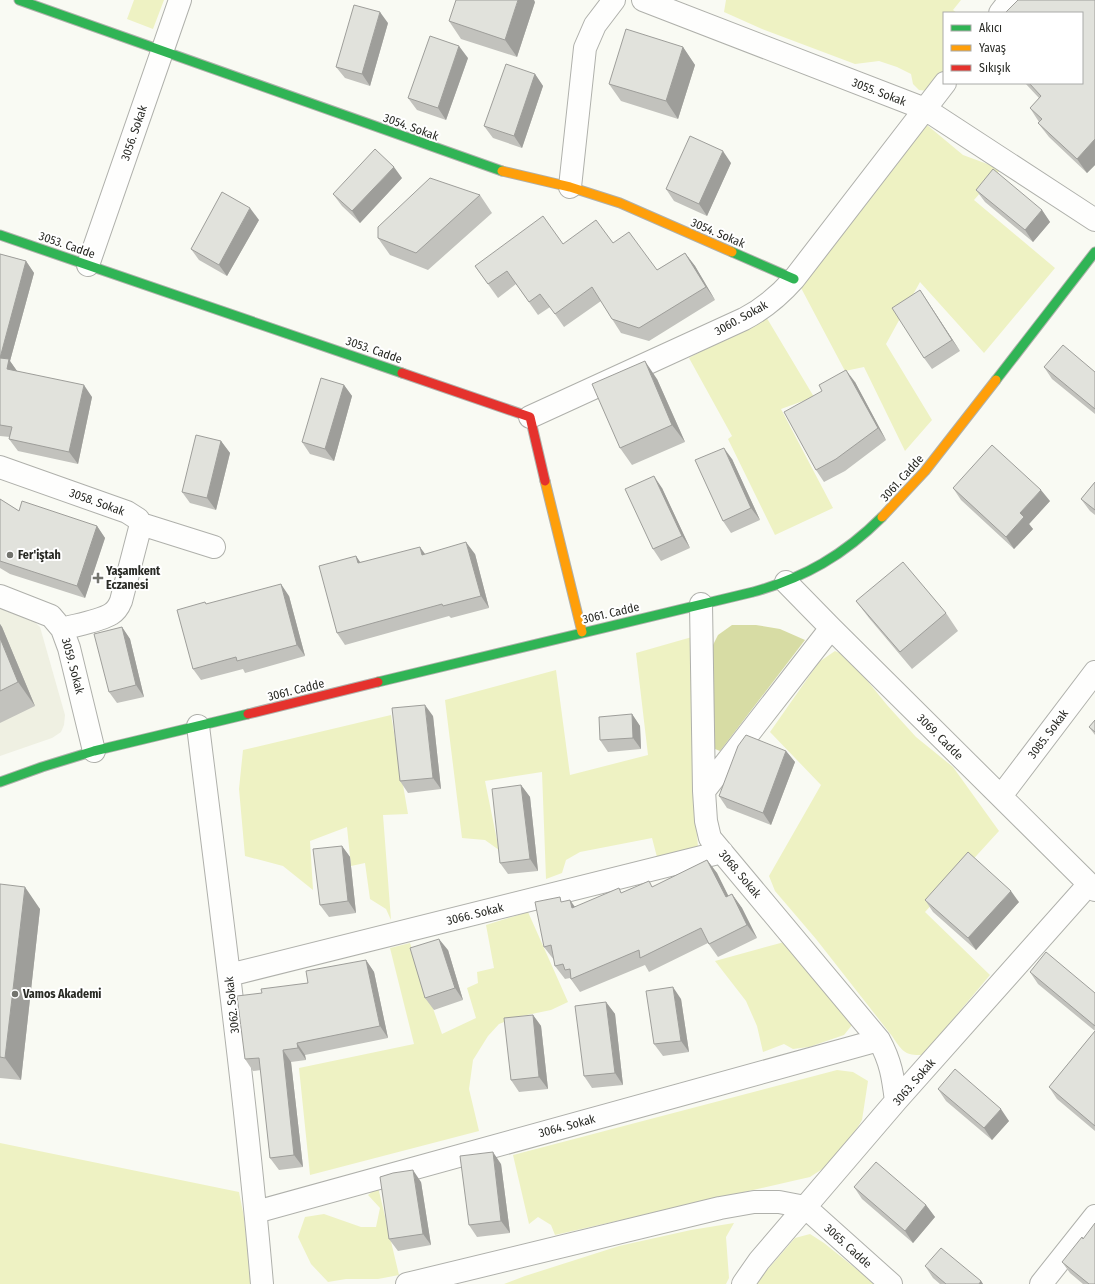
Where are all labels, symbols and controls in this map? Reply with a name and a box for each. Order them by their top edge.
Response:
legend [943,12,1083,84]
text: Akıcı [979,21,1002,35]
text: Yavaş [979,41,1006,55]
text: Sıkışık [979,61,1011,75]
street label: 3055. Sokak [850,75,909,109]
street label: 3056. Sokak [118,103,150,163]
street label: 3054. Sokak [382,111,441,144]
street label: 3054. Sokak [689,215,748,251]
street label: 3053. Cadde [37,229,97,261]
street label: 3060. Sokak [712,298,770,338]
street label: 3053. Cadde [344,334,404,366]
street label: 3061. Cadde [877,452,927,504]
street label: 3058. Sokak [68,486,127,519]
place label: Fer'iştah [18,548,61,563]
marker: Fer'iştah [5,550,15,560]
place label: Yaşamkent Eczanesi [105,564,161,592]
marker: Yaşamkent Eczanesi [93,573,103,583]
street label: 3061. Cadde [581,600,641,626]
street label: 3059. Sokak [59,636,87,696]
street label: 3061. Cadde [266,676,326,704]
street label: 3085. Sokak [1025,706,1071,761]
street label: 3069. Cadde [914,711,966,763]
street label: 3068. Sokak [716,847,764,901]
street label: 3066. Sokak [445,900,505,928]
street label: 3062. Sokak [222,975,242,1034]
place label: Vamos Akademi [22,987,101,1001]
marker: Vamos Akademi [10,989,20,999]
street label: 3063. Sokak [890,1055,938,1108]
street label: 3064. Sokak [537,1112,597,1140]
street label: 3065. Cadde [821,1221,875,1271]

